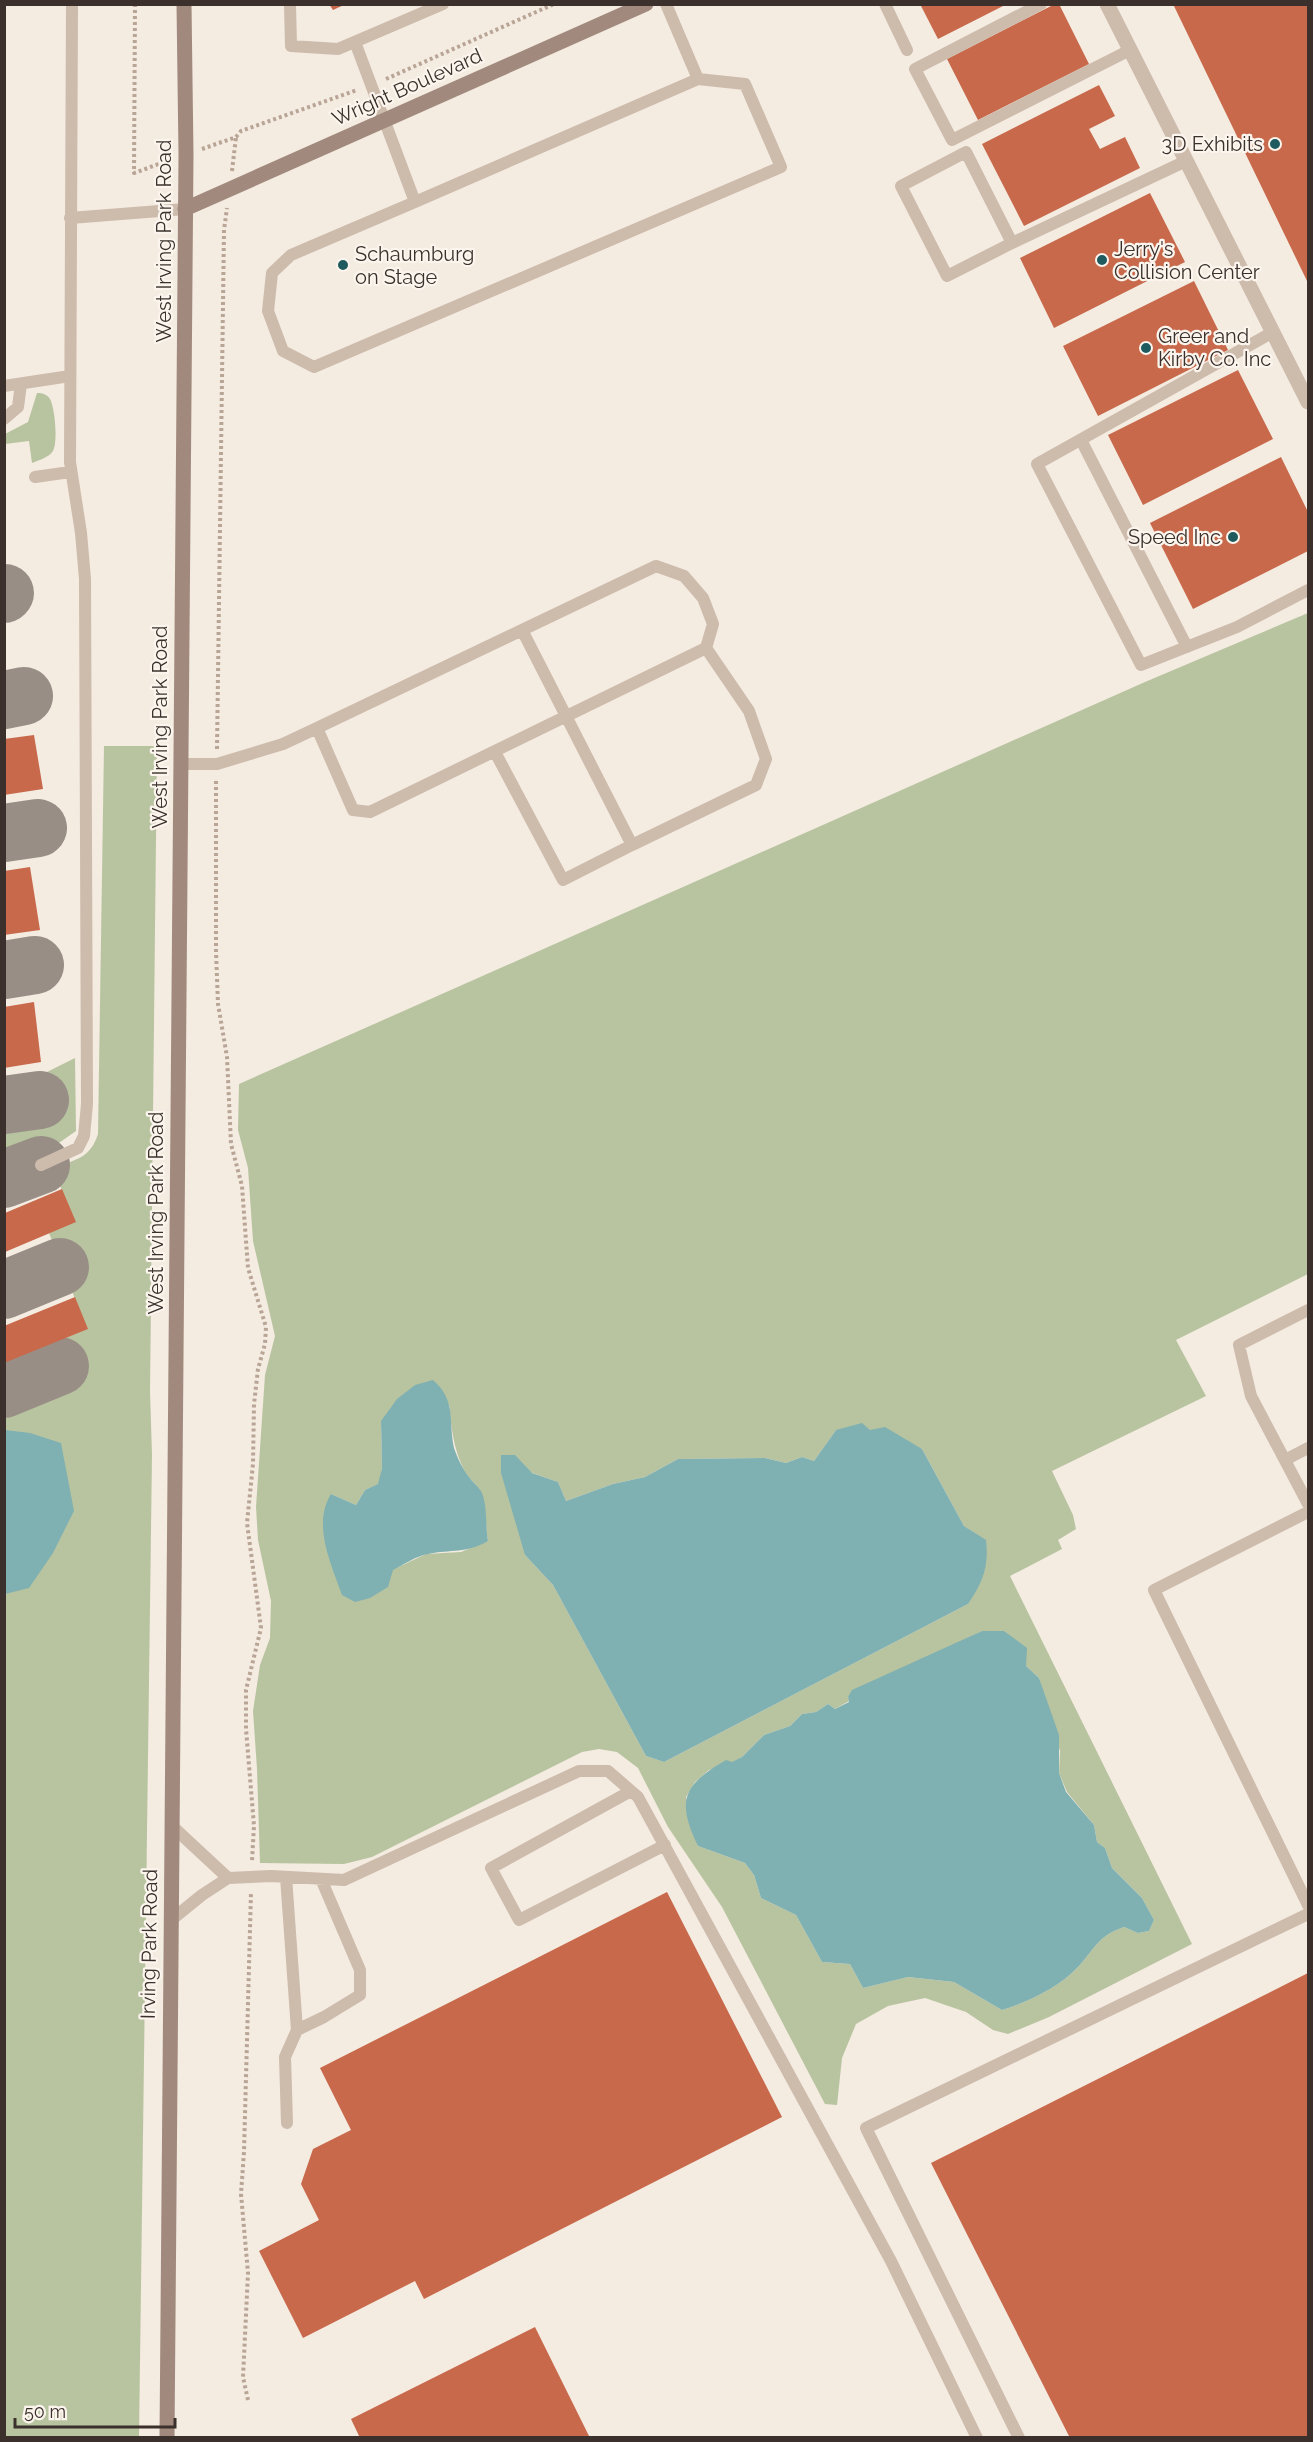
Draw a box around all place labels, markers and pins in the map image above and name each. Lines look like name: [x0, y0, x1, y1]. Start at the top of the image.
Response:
place label: 3D Exhibits: [1162, 132, 1263, 156]
marker: 3D Exhibits: [1268, 137, 1282, 151]
place label: Jerry's Collision Center: [1114, 237, 1260, 284]
place label: Schaumburg on Stage: [355, 242, 474, 289]
marker: Jerry's Collision Center: [1095, 253, 1109, 267]
marker: Schaumburg on Stage: [336, 258, 350, 272]
place label: Greer and Kirby Co. Inc: [1158, 324, 1271, 371]
marker: Greer and Kirby Co. Inc: [1139, 341, 1153, 355]
place label: Speed Inc: [1128, 525, 1221, 549]
marker: Speed Inc: [1226, 530, 1240, 544]

